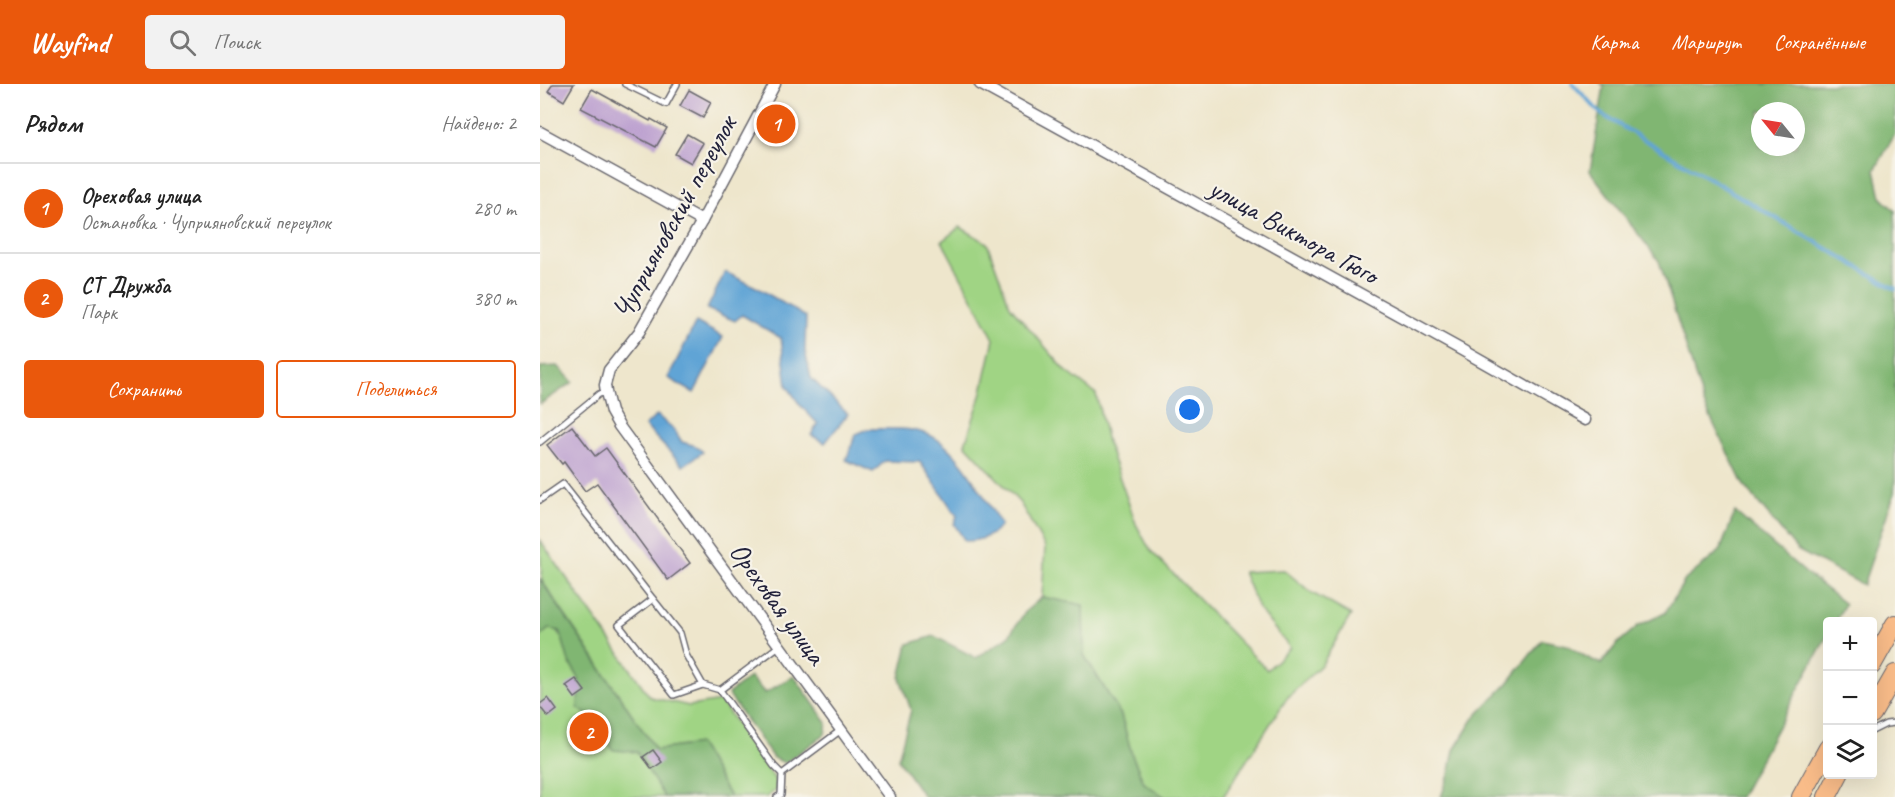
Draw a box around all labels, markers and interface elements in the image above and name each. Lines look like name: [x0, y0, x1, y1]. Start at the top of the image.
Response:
search box: [145, 15, 565, 69]
text: Wayfind: [30, 25, 109, 60]
icon: search: [166, 26, 199, 59]
text: Поиск: [214, 28, 260, 56]
text: Карта: [1590, 29, 1639, 55]
text: Маршрут: [1672, 29, 1741, 55]
text: Сохранённые: [1774, 29, 1865, 55]
pin: 1: [756, 102, 796, 147]
north arrow: [1751, 102, 1805, 156]
text: Рядом: [24, 107, 82, 140]
street label: Чуприяновский переулок: [604, 107, 745, 324]
text: Найдено: 2: [441, 111, 516, 136]
street label: улица Виктора Гюго: [1202, 169, 1387, 293]
text: Ореховая улица: [81, 182, 200, 210]
text: 1: [39, 196, 48, 221]
text: 280 m: [473, 196, 516, 221]
text: Остановка · Чуприяновский переулок: [81, 210, 331, 235]
text: СТ Дружба: [81, 272, 171, 300]
text: 2: [39, 286, 48, 311]
text: 380 m: [473, 286, 516, 311]
text: Парк: [81, 300, 117, 325]
button: Сохранить: [24, 360, 264, 418]
button: Поделиться: [276, 360, 516, 418]
your location: [1175, 395, 1204, 424]
street label: Ореховая улица: [722, 535, 835, 672]
map controls: [1823, 617, 1877, 779]
button: +: [1823, 617, 1877, 671]
button: −: [1823, 671, 1877, 725]
pin: 2: [569, 710, 608, 754]
button: layers: [1823, 725, 1877, 779]

